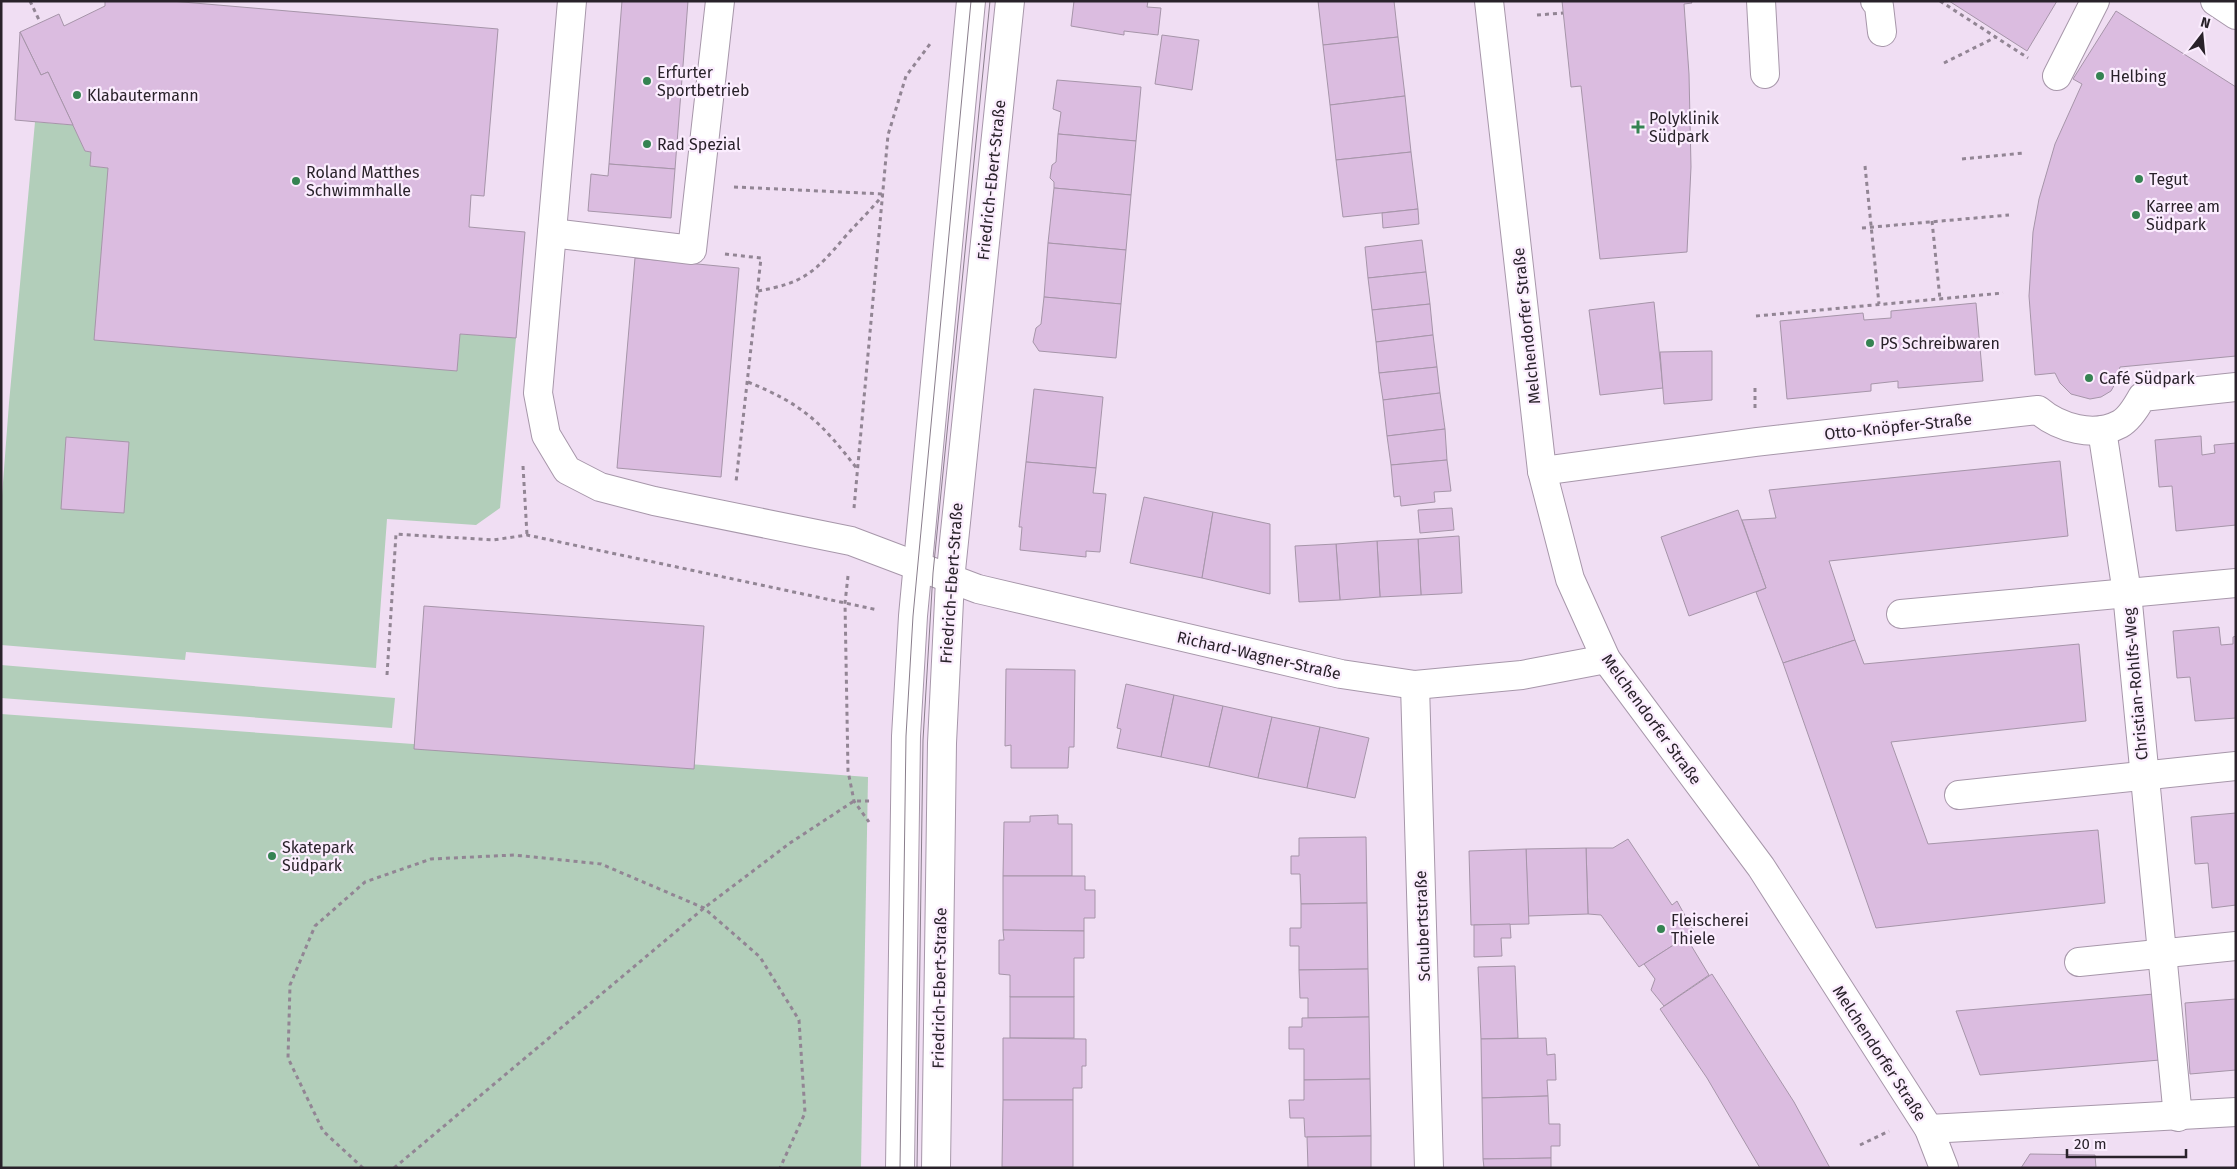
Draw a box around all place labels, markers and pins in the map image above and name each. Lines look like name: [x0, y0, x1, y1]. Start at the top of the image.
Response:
place label: Erfurter Sportbetrieb: [657, 63, 749, 100]
place label: Helbing: [2110, 67, 2167, 86]
marker: Helbing: [2094, 70, 2106, 82]
marker: Erfurter Sportbetrieb: [641, 75, 653, 87]
place label: Klabautermann: [87, 86, 199, 105]
marker: Klabautermann: [71, 89, 83, 101]
place label: Polyklinik Südpark: [1649, 109, 1720, 146]
marker: Polyklinik Südpark: [1631, 120, 1645, 134]
place label: Rad Spezial: [657, 135, 741, 154]
marker: Rad Spezial: [641, 138, 653, 150]
place label: Roland Matthes Schwimmhalle: [306, 163, 420, 200]
place label: Tegut: [2149, 170, 2189, 189]
marker: Tegut: [2133, 173, 2145, 185]
marker: Roland Matthes Schwimmhalle: [290, 175, 302, 187]
place label: Karree am Südpark: [2146, 197, 2220, 234]
marker: Karree am Südpark: [2130, 209, 2142, 221]
place label: PS Schreibwaren: [1880, 334, 2000, 353]
marker: PS Schreibwaren: [1864, 337, 1876, 349]
place label: Café Südpark: [2099, 369, 2195, 388]
marker: Café Südpark: [2083, 372, 2095, 384]
place label: Skatepark Südpark: [282, 838, 355, 875]
marker: Skatepark Südpark: [266, 850, 278, 862]
place label: Fleischerei Thiele: [1671, 911, 1749, 948]
marker: Fleischerei Thiele: [1655, 923, 1667, 935]

